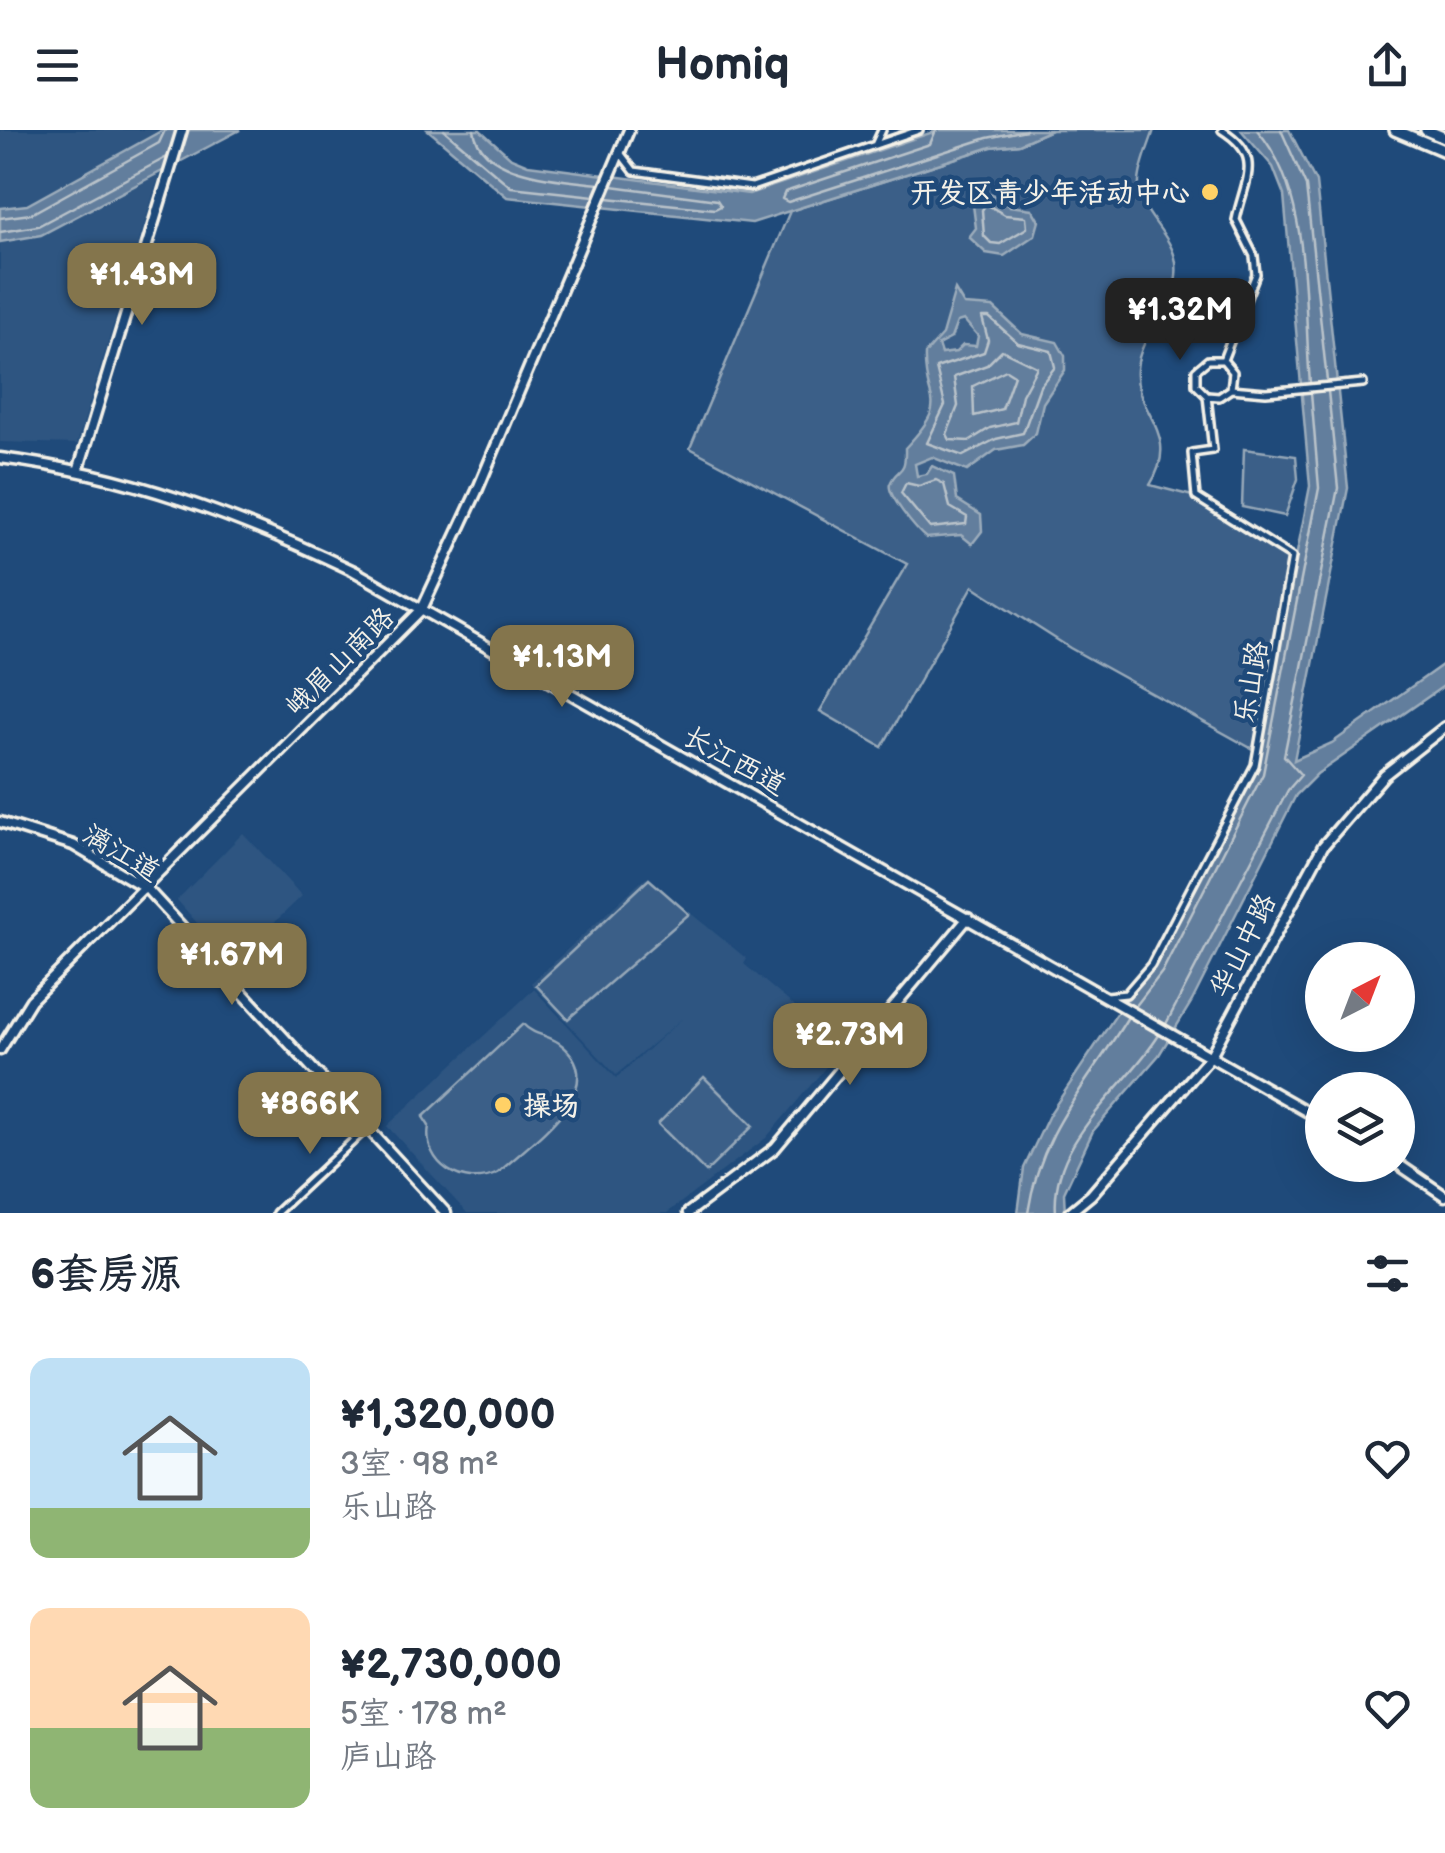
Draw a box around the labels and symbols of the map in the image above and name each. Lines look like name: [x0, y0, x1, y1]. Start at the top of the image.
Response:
place label: 开发区青少年活动中心: [910, 177, 1190, 210]
marker: 开发区青少年活动中心: [1199, 181, 1221, 203]
pin: ¥1.43M: [61, 243, 223, 328]
pin: ¥1.32M: [1099, 278, 1261, 363]
street label: 峨眉山南路: [279, 601, 401, 723]
pin: ¥1.13M: [481, 625, 643, 710]
street label: 乐山路: [1228, 638, 1275, 726]
street label: 长江西道: [677, 720, 791, 803]
street label: 漓江道: [77, 818, 166, 889]
street label: 华山中路: [1203, 888, 1283, 1003]
pin: ¥1.67M: [151, 923, 313, 1008]
north arrow: [1305, 942, 1415, 1052]
pin: ¥2.73M: [769, 1003, 931, 1088]
pin: ¥866K: [240, 1072, 380, 1157]
place label: 操场: [523, 1090, 579, 1123]
marker: 操场: [492, 1094, 514, 1116]

